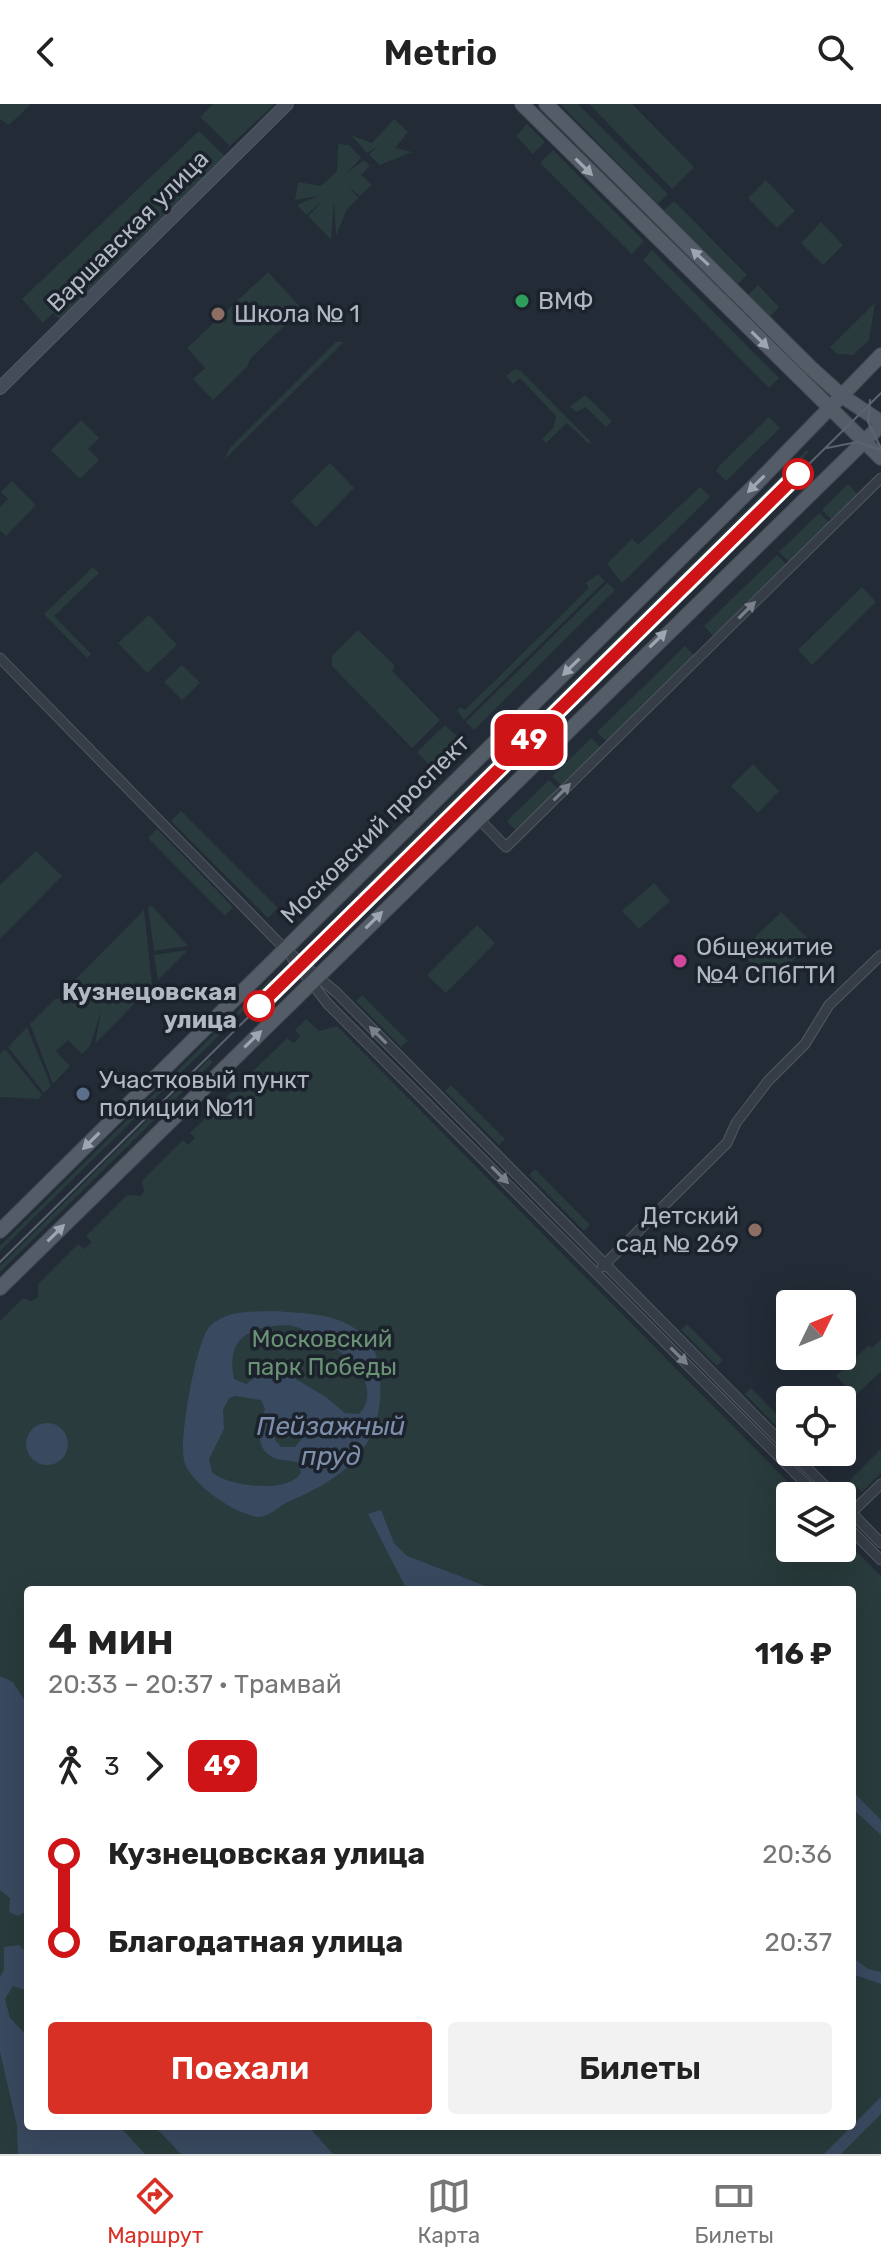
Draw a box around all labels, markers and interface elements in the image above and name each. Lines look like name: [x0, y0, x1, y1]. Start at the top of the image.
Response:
icon: back: [24, 30, 68, 74]
icon: search: [813, 30, 857, 74]
text: Metrio: [384, 31, 497, 74]
street label: Варшавская улица: [42, 145, 214, 317]
one-way arrow: [574, 157, 593, 176]
one-way arrow: [691, 249, 710, 267]
place label: ВМФ: [538, 287, 594, 315]
marker: ВМФ: [513, 292, 531, 310]
place label: Школа № 1: [234, 300, 360, 328]
marker: Школа № 1: [209, 305, 227, 323]
one-way arrow: [750, 330, 768, 349]
unlabelled marker: [783, 459, 813, 489]
one-way arrow: [747, 474, 766, 493]
one-way arrow: [737, 601, 756, 620]
one-way arrow: [648, 630, 667, 649]
one-way arrow: [562, 657, 581, 676]
line badge: 49: [493, 714, 565, 766]
text: 49: [511, 723, 547, 756]
street label: Московский проспект: [275, 729, 475, 929]
one-way arrow: [552, 783, 571, 802]
one-way arrow: [364, 911, 383, 930]
place label: Общежитие №4 СПбГТИ: [696, 933, 836, 989]
marker: Общежитие №4 СПбГТИ: [671, 952, 689, 970]
place label: Кузнецовская улица: [62, 978, 237, 1034]
marker: Кузнецовская улица: [244, 991, 274, 1021]
one-way arrow: [370, 1026, 388, 1045]
one-way arrow: [243, 1030, 262, 1049]
place label: Участковый пункт полиции №11: [99, 1066, 309, 1122]
marker: Участковый пункт полиции №11: [74, 1085, 92, 1103]
one-way arrow: [82, 1131, 101, 1150]
one-way arrow: [491, 1165, 509, 1184]
place label: Детский сад № 269: [616, 1202, 739, 1258]
marker: Детский сад № 269: [746, 1221, 764, 1239]
one-way arrow: [46, 1224, 65, 1243]
north arrow: [776, 1290, 856, 1370]
map controls: [776, 1290, 856, 1562]
park label: Московский парк Победы: [247, 1325, 397, 1381]
one-way arrow: [669, 1346, 687, 1365]
button: locate: [776, 1386, 856, 1466]
water label: Пейзажный пруд: [257, 1411, 405, 1472]
button: layers: [776, 1482, 856, 1562]
text: 4 мин: [48, 1613, 174, 1665]
text: 116 ₽: [755, 1636, 832, 1672]
text: 20:33 – 20:37 · Трамвай: [48, 1669, 341, 1700]
icon: walk: [48, 1744, 92, 1788]
icon: forward: [132, 1744, 176, 1788]
text: 49: [204, 1749, 241, 1782]
text: 3: [104, 1751, 120, 1782]
text: Кузнецовская улица: [108, 1836, 425, 1872]
text: 20:36: [762, 1839, 832, 1870]
text: Благодатная улица: [108, 1924, 403, 1960]
text: 20:37: [765, 1927, 832, 1958]
button: Поехали: [48, 2022, 432, 2114]
button: Билеты: [448, 2022, 832, 2114]
tab: Маршрут: [107, 2174, 203, 2249]
tab: Карта: [417, 2174, 480, 2249]
tab: Билеты: [694, 2174, 774, 2249]

